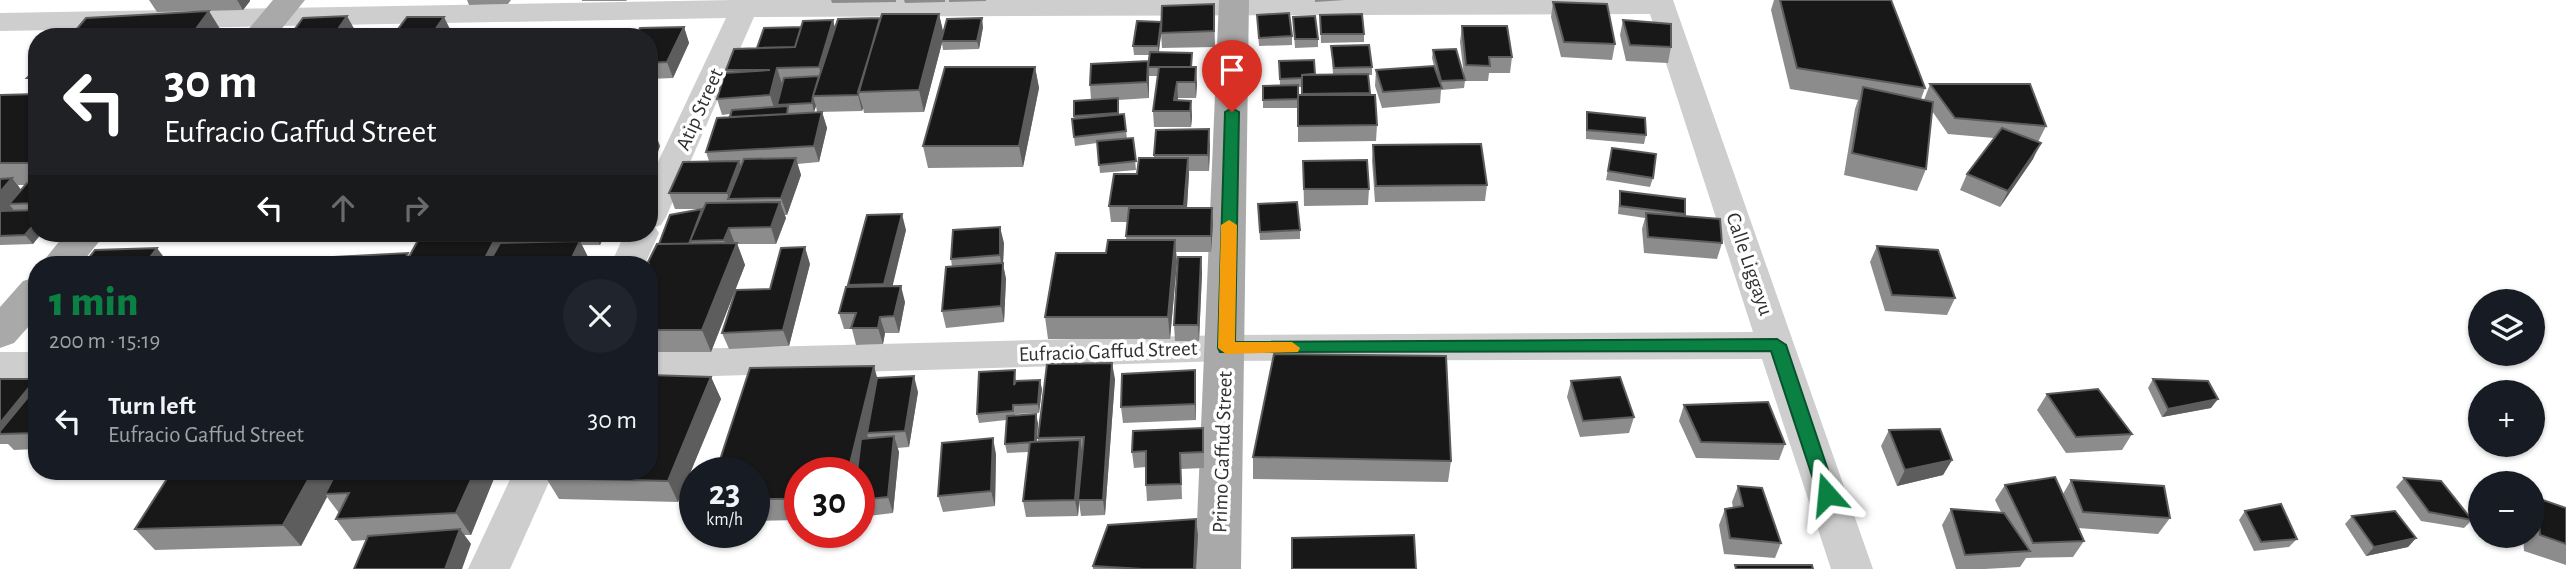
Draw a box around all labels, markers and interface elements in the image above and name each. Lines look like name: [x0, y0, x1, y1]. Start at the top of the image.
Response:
pin: [1202, 40, 1262, 112]
icon: arrive: [1213, 51, 1251, 89]
icon: left: [49, 56, 140, 147]
text: 30 m: [164, 58, 258, 107]
street label: Atip Street: [672, 65, 727, 153]
text: Eufracio Gaffud Street: [164, 116, 436, 148]
icon: left: [251, 189, 289, 227]
icon: ahead: [324, 189, 362, 227]
icon: right: [397, 189, 435, 227]
street label: Calle Liggayu: [1722, 210, 1777, 319]
button: close: [563, 279, 637, 353]
text: 1 min: [49, 281, 138, 323]
map controls: [2468, 289, 2545, 548]
button: layers: [2468, 289, 2545, 366]
text: 200 m · 15:19: [49, 330, 160, 353]
street label: Eufracio Gaffud Street: [1018, 338, 1198, 365]
street label: Primo Gaffud Street: [1209, 370, 1236, 533]
button: +: [2468, 380, 2545, 457]
text: Turn left: [108, 393, 196, 419]
icon: left: [49, 402, 87, 440]
text: 30 m: [587, 407, 637, 433]
text: Eufracio Gaffud Street: [108, 424, 304, 447]
speed limit sign: 30: [784, 457, 875, 548]
position arrow: [1790, 457, 1864, 531]
button: −: [2468, 471, 2545, 548]
text: 23: [709, 476, 740, 511]
text: km/h: [706, 511, 743, 529]

